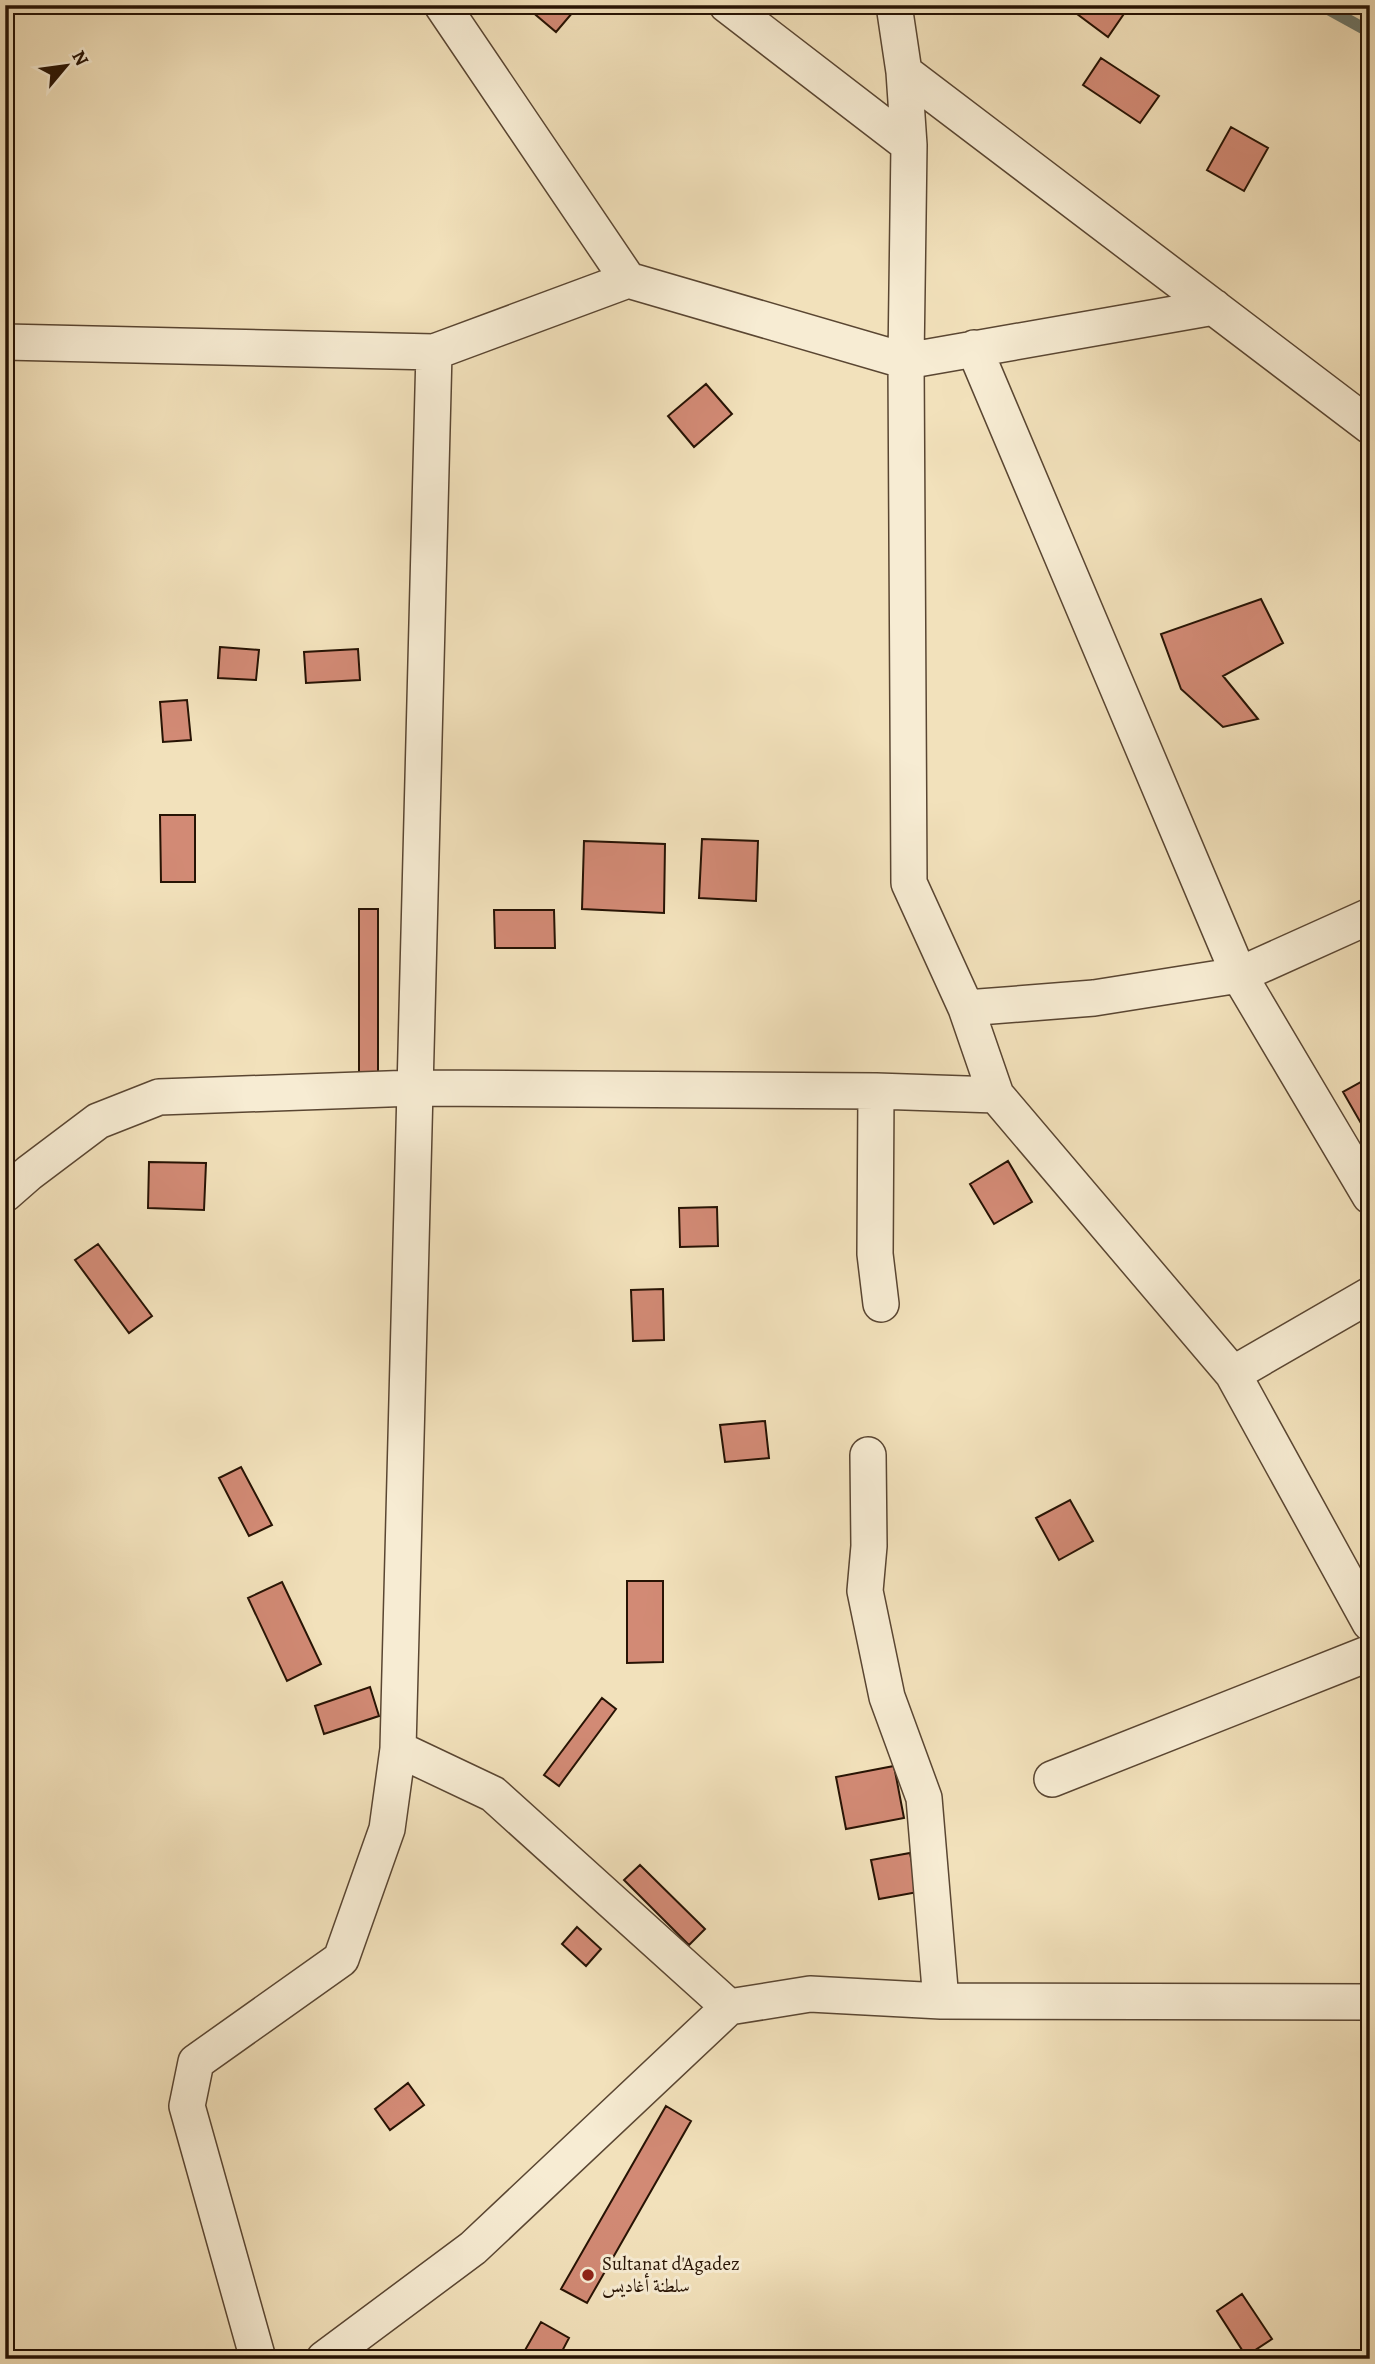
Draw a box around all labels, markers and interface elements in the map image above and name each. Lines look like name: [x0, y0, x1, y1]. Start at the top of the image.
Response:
north arrow: [32, 32, 102, 102]
text: N: [65, 46, 95, 71]
place label: Sultanat d'Agadez سلطنة أغاديس: [602, 2251, 740, 2299]
marker: Sultanat d'Agadez سلطنة أغاديس: [580, 2267, 596, 2283]

